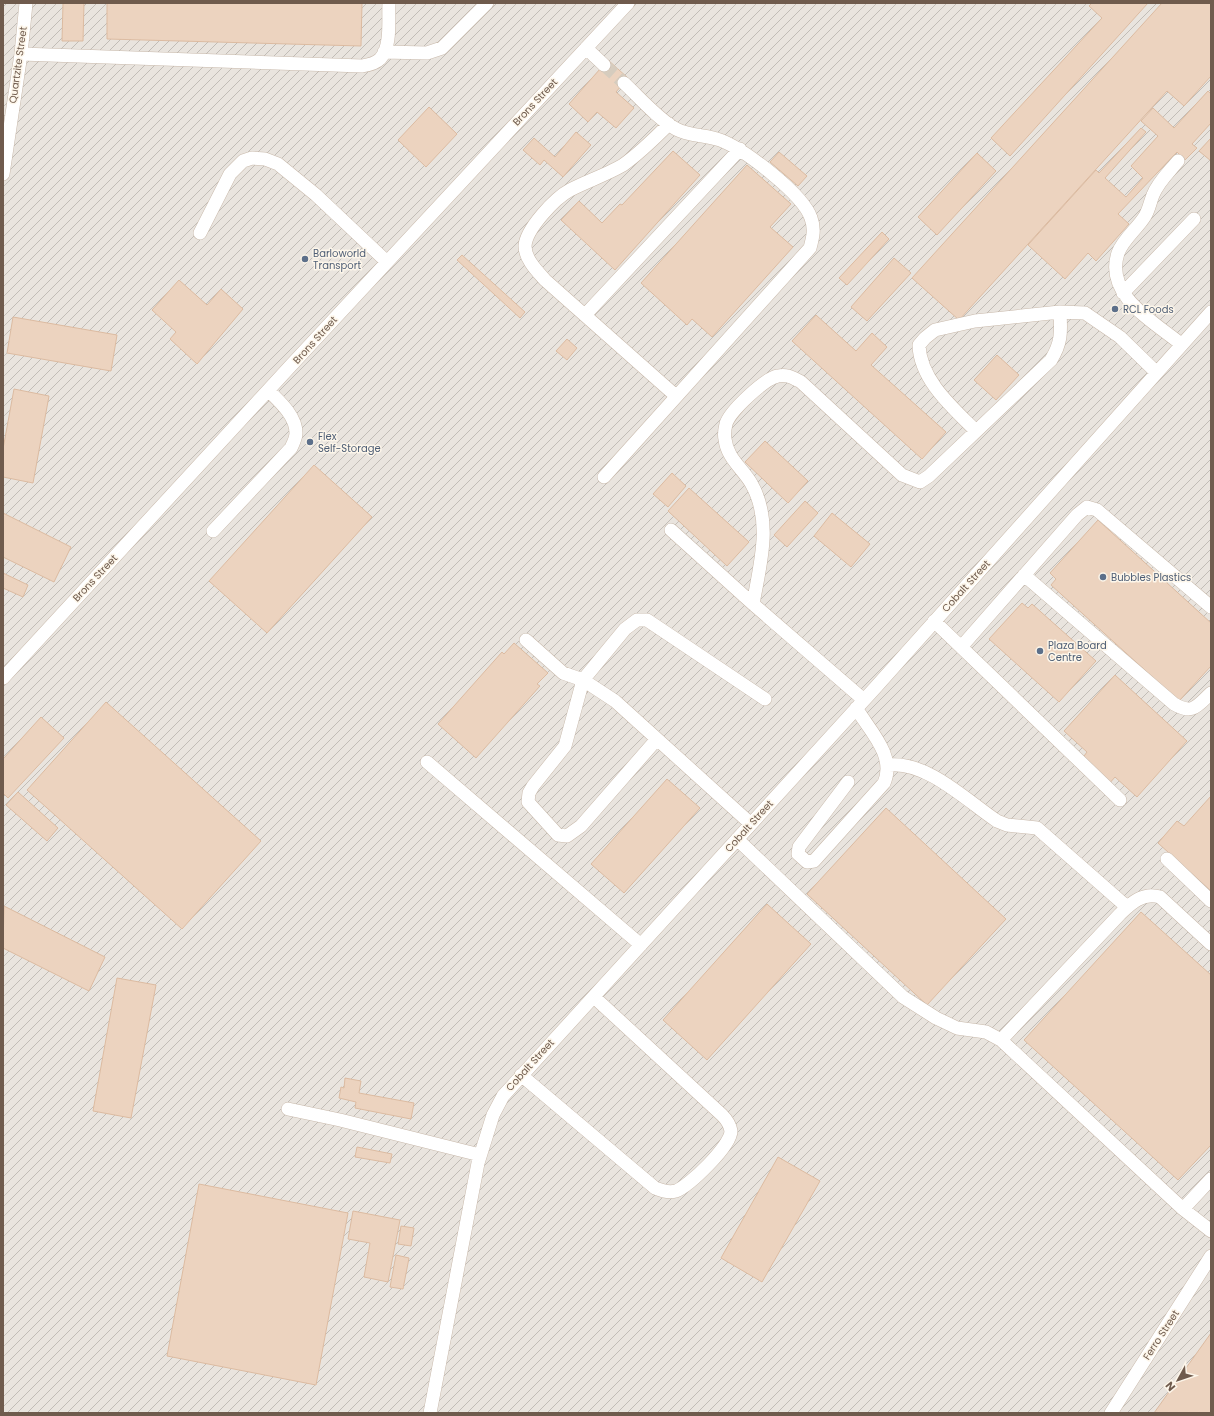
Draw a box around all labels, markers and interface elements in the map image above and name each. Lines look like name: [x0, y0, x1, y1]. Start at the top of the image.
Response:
street label: Quartzite Street: [5, 25, 31, 104]
street label: Brons Street: [509, 75, 561, 129]
place label: Barloworld Transport: [313, 246, 366, 273]
marker: Barloworld Transport: [300, 254, 310, 264]
place label: RCL Foods: [1123, 302, 1174, 317]
marker: RCL Foods: [1110, 304, 1120, 314]
street label: Brons Street: [289, 312, 341, 367]
place label: Flex Self-Storage: [318, 429, 381, 456]
marker: Flex Self-Storage: [305, 437, 315, 447]
street label: Brons Street: [69, 551, 121, 605]
street label: Cobalt Street: [938, 556, 994, 615]
place label: Bubbles Plastics: [1111, 570, 1191, 585]
marker: Bubbles Plastics: [1098, 572, 1108, 582]
place label: Plaza Board Centre: [1048, 638, 1107, 665]
marker: Plaza Board Centre: [1035, 646, 1045, 656]
street label: Cobalt Street: [721, 796, 777, 855]
street label: Cobalt Street: [502, 1035, 558, 1094]
street label: Ferro Street: [1139, 1307, 1183, 1363]
north arrow: [1158, 1360, 1198, 1400]
text: N: [1162, 1378, 1179, 1395]

